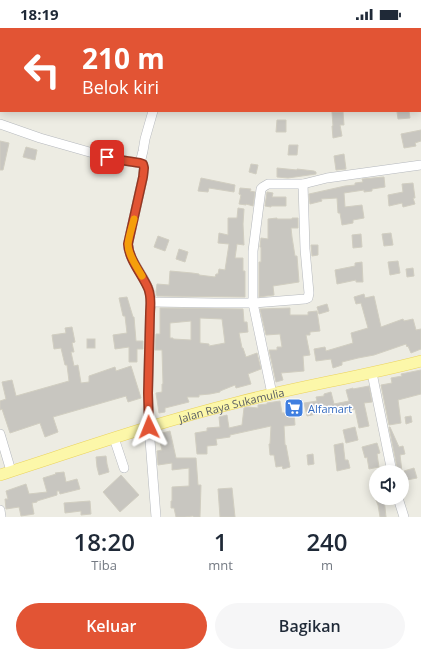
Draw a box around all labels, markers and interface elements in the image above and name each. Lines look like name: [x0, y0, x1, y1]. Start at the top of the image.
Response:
text: 18:19: [20, 4, 59, 24]
text: 210 m: [82, 39, 165, 77]
icon: left: [16, 44, 68, 96]
text: Belok kiri: [82, 75, 159, 99]
pin: [90, 140, 124, 174]
icon: arrive: [96, 146, 118, 168]
street label: Jalan Raya Sukamulia: [176, 384, 286, 426]
supermarket icon: Alfamart: [283, 397, 305, 419]
place label: Alfamart: [308, 401, 352, 416]
position arrow: [128, 406, 170, 448]
map controls: [369, 465, 409, 505]
button: sound: [369, 465, 409, 505]
text: 18:20: [73, 525, 135, 558]
text: 1: [214, 525, 228, 558]
text: 240: [306, 525, 348, 558]
text: Tiba: [91, 556, 117, 574]
text: mnt: [208, 556, 233, 574]
text: m: [321, 556, 333, 574]
button: Keluar: [16, 603, 207, 649]
button: Bagikan: [215, 603, 405, 649]

